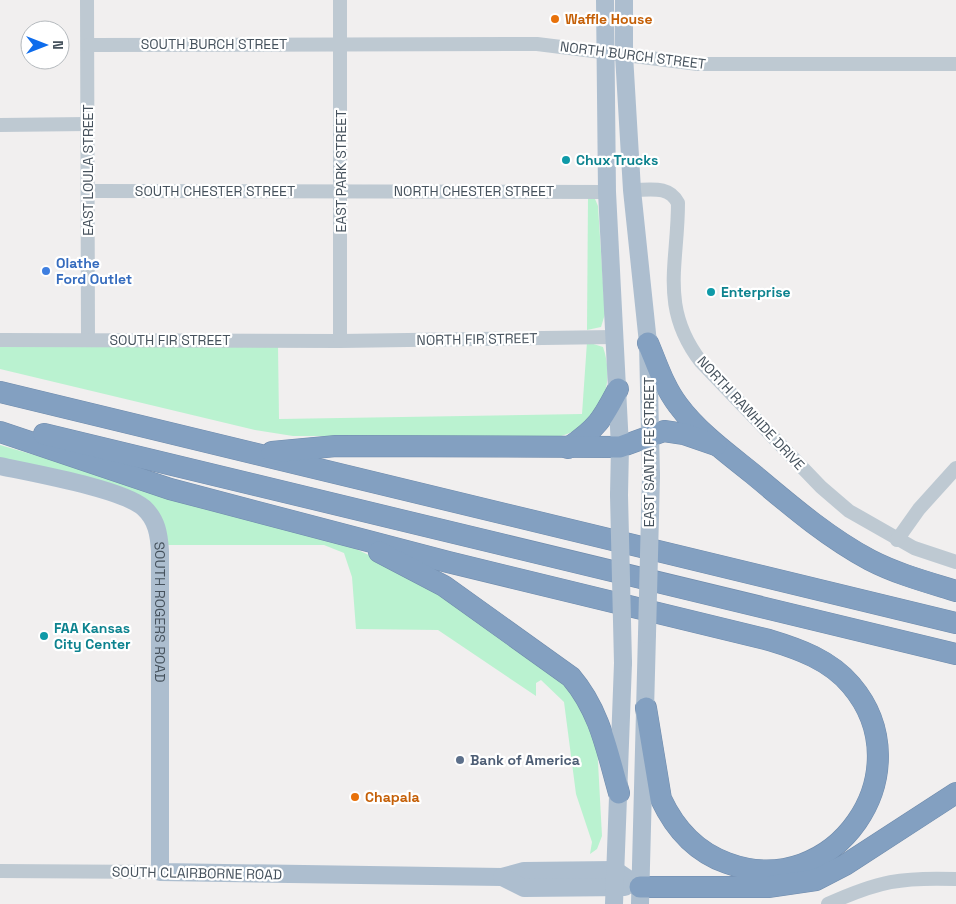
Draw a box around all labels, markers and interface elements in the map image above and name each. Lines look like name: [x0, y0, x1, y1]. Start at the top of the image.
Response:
place label: Waffle House: [565, 10, 653, 28]
marker: Waffle House: [549, 13, 561, 25]
north arrow: [20, 20, 70, 70]
street label: SOUTH BURCH STREET: [141, 35, 287, 53]
street label: NORTH BURCH STREET: [559, 37, 707, 73]
text: N: [49, 40, 67, 50]
street label: EAST LOULA STREET: [79, 104, 97, 236]
street label: EAST PARK STREET: [332, 110, 350, 232]
place label: Chux Trucks: [576, 151, 658, 169]
marker: Chux Trucks: [560, 154, 572, 166]
street label: SOUTH CHESTER STREET: [135, 182, 295, 200]
street label: NORTH CHESTER STREET: [394, 182, 554, 200]
place label: Olathe Ford Outlet: [56, 254, 132, 288]
marker: Olathe Ford Outlet: [40, 265, 52, 277]
place label: Enterprise: [721, 283, 791, 301]
marker: Enterprise: [705, 286, 717, 298]
street label: NORTH FIR STREET: [416, 329, 538, 349]
street label: SOUTH FIR STREET: [110, 331, 230, 349]
street label: NORTH RAWHIDE DRIVE: [693, 352, 809, 474]
street label: EAST SANTA FE STREET: [640, 377, 658, 527]
street label: SOUTH ROGERS ROAD: [150, 541, 169, 682]
place label: FAA Kansas City Center: [54, 619, 131, 653]
marker: FAA Kansas City Center: [38, 630, 50, 642]
place label: Bank of America: [470, 751, 580, 769]
marker: Bank of America: [454, 754, 466, 766]
place label: Chapala: [365, 788, 420, 806]
marker: Chapala: [349, 791, 361, 803]
street label: SOUTH CLAIRBORNE ROAD: [112, 863, 282, 883]

